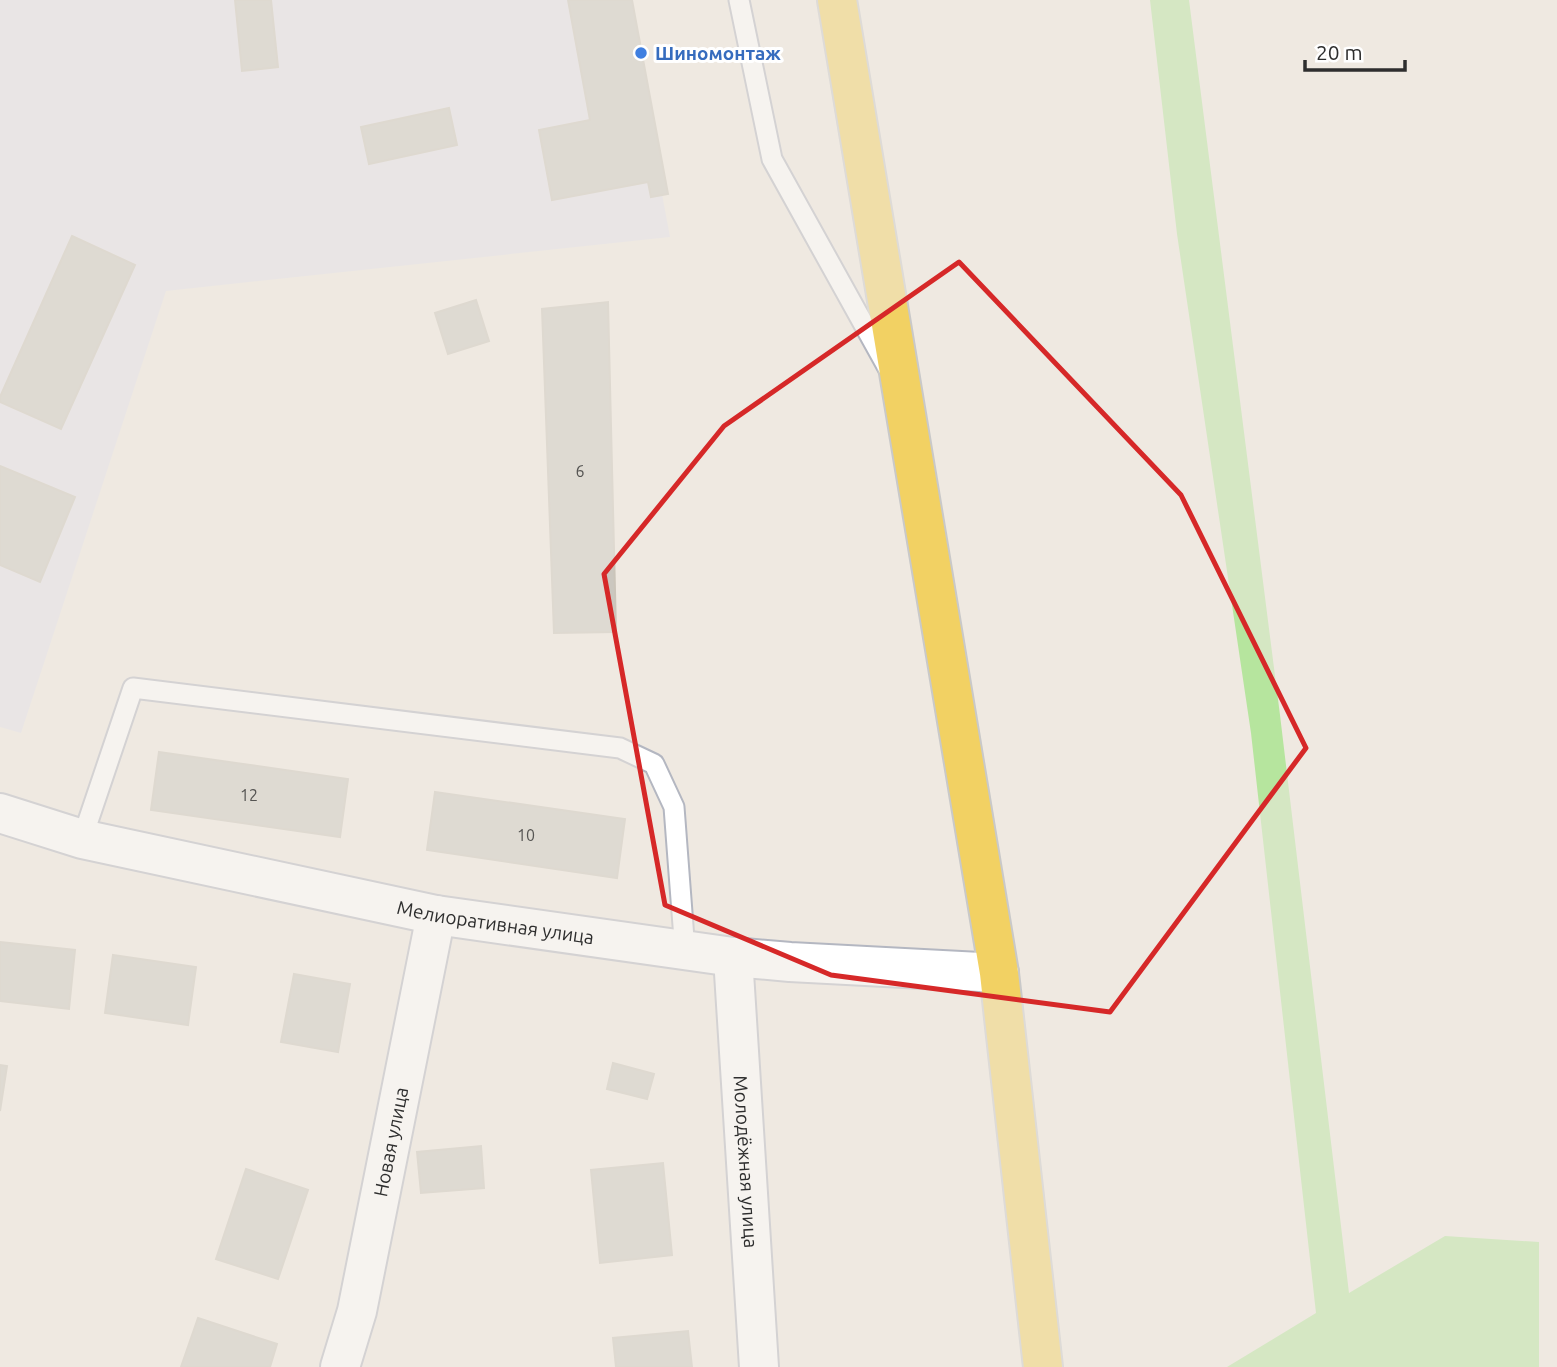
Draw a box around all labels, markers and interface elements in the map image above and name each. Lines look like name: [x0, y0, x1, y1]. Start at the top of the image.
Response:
scale bar: [1305, 28, 1405, 72]
text: 20 m: [1316, 40, 1363, 64]
place label: Шиномонтаж: [655, 42, 781, 64]
marker: Шиномонтаж: [633, 45, 649, 61]
house number: 6: [575, 462, 585, 480]
house number: 12: [240, 786, 258, 804]
house number: 10: [517, 826, 535, 844]
street label: Мелиоративная улица: [395, 896, 595, 948]
street label: Молодёжная улица: [730, 1074, 762, 1249]
street label: Новая улица: [369, 1085, 412, 1199]

